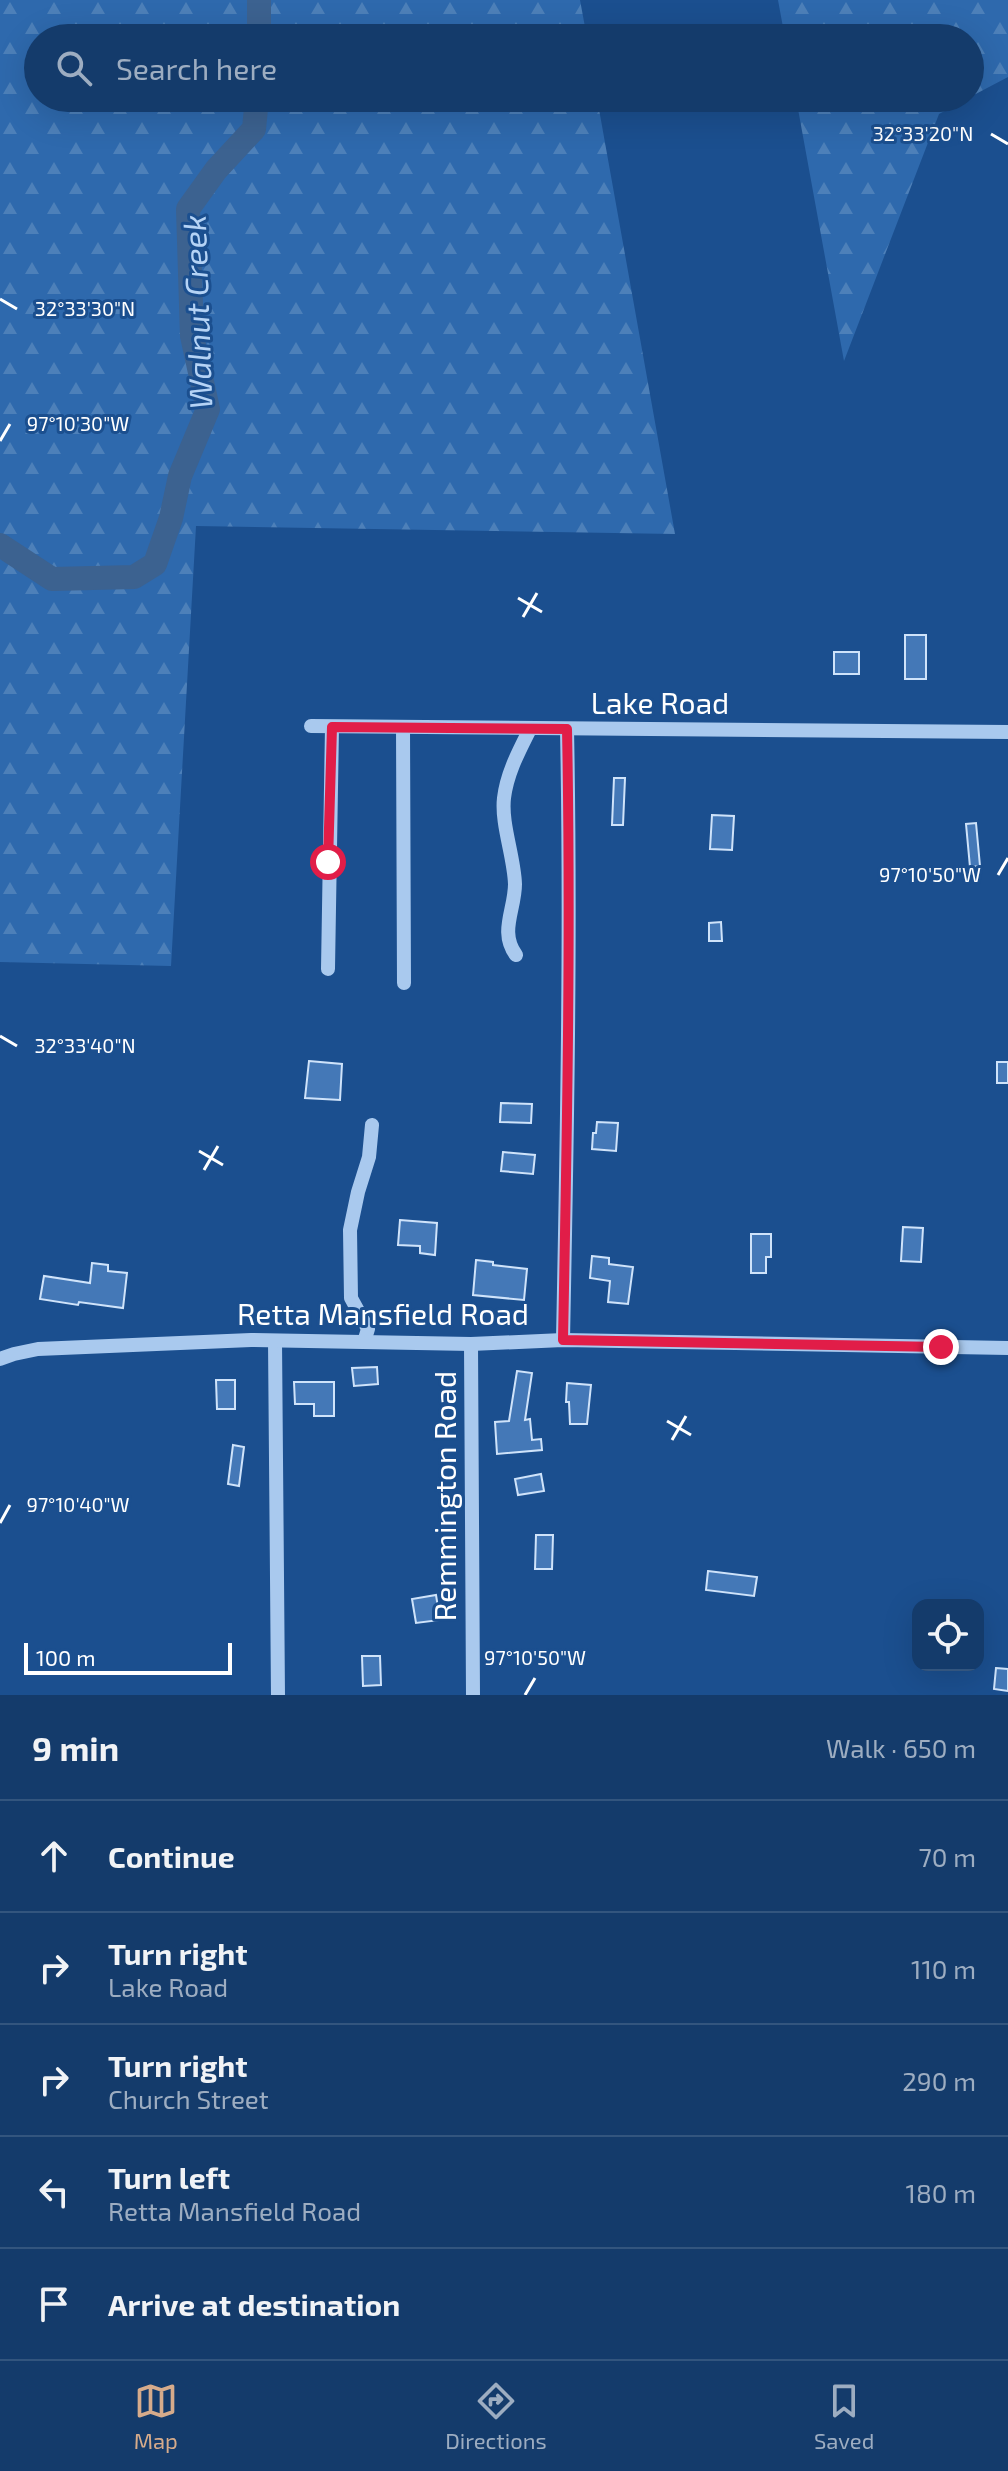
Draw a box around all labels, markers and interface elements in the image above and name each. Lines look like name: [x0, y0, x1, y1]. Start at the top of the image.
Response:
search box: [24, 24, 984, 112]
icon: search: [52, 46, 96, 90]
text: Search here: [116, 50, 277, 86]
text: 32°33'20"N: [873, 121, 973, 145]
water label: Walnut Creek: [174, 214, 218, 410]
text: 32°33'30"N: [35, 296, 135, 320]
text: 97°10'30"W: [27, 411, 129, 435]
street label: Lake Road: [591, 684, 729, 720]
route start: [310, 844, 346, 880]
text: 97°10'50"W: [879, 862, 981, 886]
text: 32°33'40"N: [34, 1033, 136, 1057]
street label: Retta Mansfield Road: [237, 1295, 529, 1331]
route end: [923, 1329, 959, 1365]
street label: Remmington Road: [426, 1371, 462, 1621]
text: 97°10'40"W: [26, 1492, 130, 1516]
map controls: [912, 1599, 984, 1671]
button: locate: [912, 1599, 984, 1671]
scale bar: [24, 1639, 232, 1675]
text: 100 m: [36, 1644, 95, 1670]
text: 97°10'50"W: [484, 1645, 586, 1669]
text: 9 min: [32, 1727, 119, 1768]
text: Walk · 650 m: [826, 1732, 976, 1763]
icon: ahead: [32, 1834, 76, 1878]
text: Continue: [108, 1838, 235, 1874]
text: 70 m: [918, 1841, 976, 1872]
text: Turn right: [108, 1935, 248, 1971]
icon: right: [32, 1946, 76, 1990]
text: 110 m: [911, 1953, 976, 1984]
text: Lake Road: [108, 1971, 228, 2002]
text: Turn right: [108, 2047, 248, 2083]
icon: right: [32, 2058, 76, 2102]
text: 290 m: [902, 2065, 976, 2096]
text: Church Street: [108, 2083, 269, 2114]
text: Turn left: [108, 2159, 230, 2195]
icon: left: [32, 2170, 76, 2214]
text: 180 m: [906, 2177, 976, 2208]
text: Retta Mansfield Road: [108, 2195, 361, 2226]
icon: arrive: [32, 2282, 76, 2326]
text: Arrive at destination: [108, 2286, 400, 2322]
tab: Map: [134, 2379, 178, 2453]
tab: Directions: [445, 2379, 547, 2453]
tab: Saved: [814, 2379, 874, 2453]

